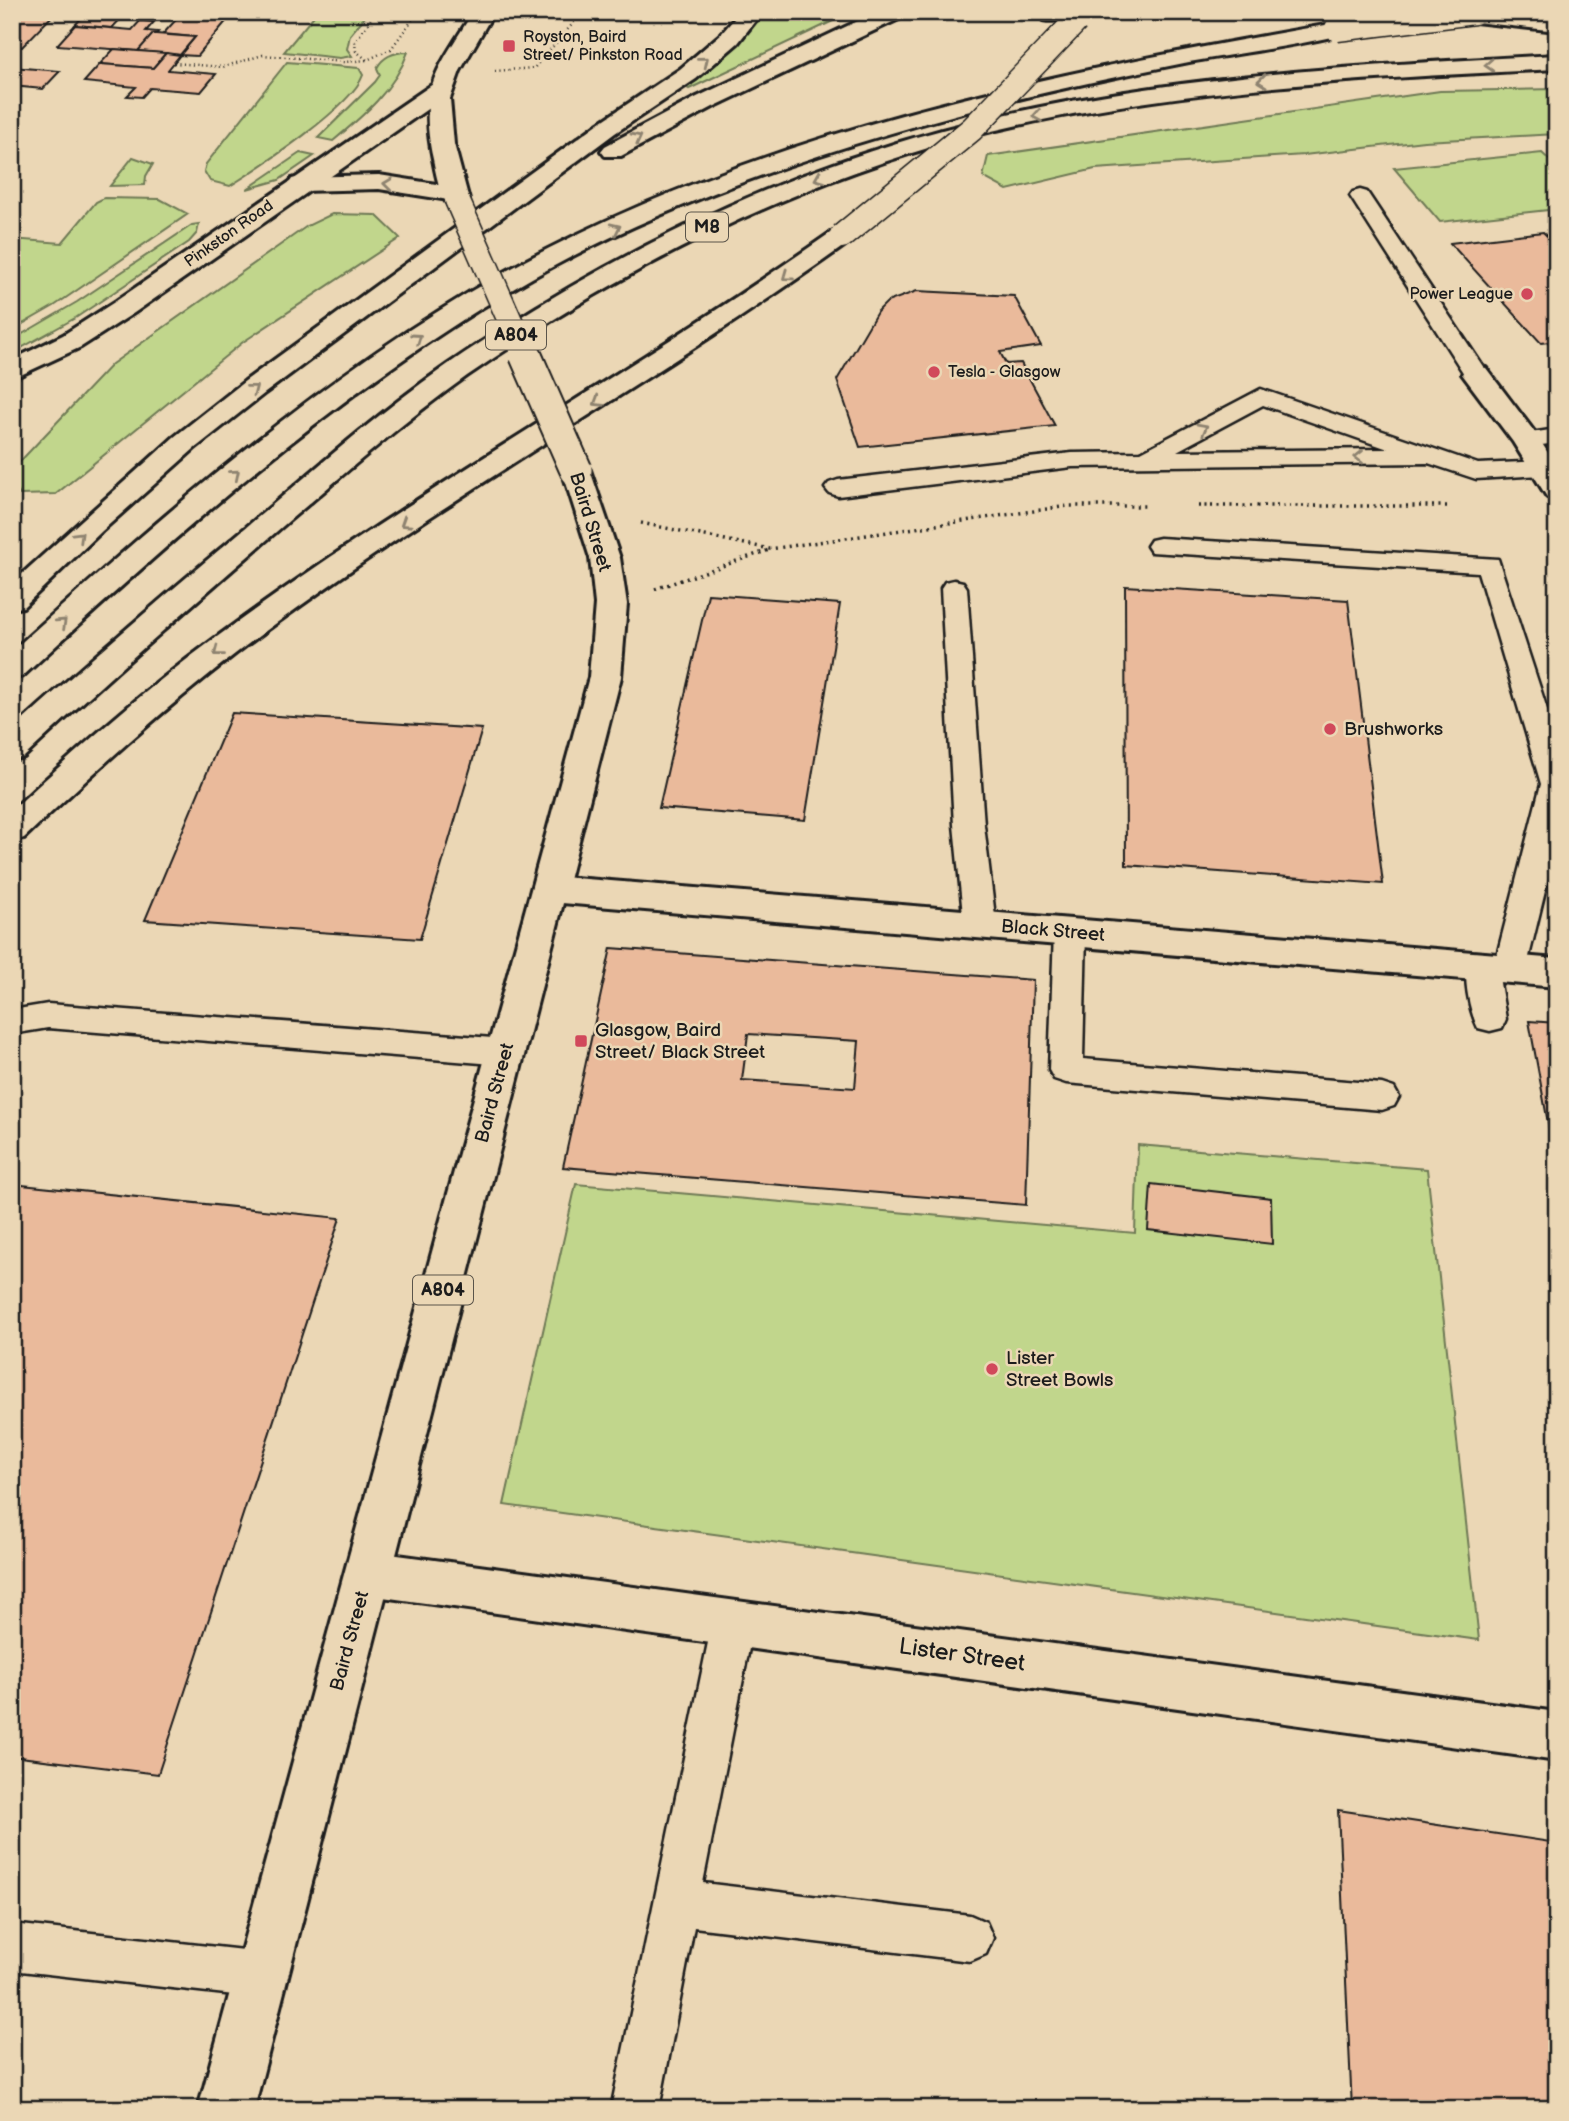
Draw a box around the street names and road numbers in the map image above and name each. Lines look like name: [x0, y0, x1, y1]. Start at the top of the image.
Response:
street label: Pinkston Road: [181, 196, 277, 272]
road number: M8: [686, 212, 728, 242]
road number: A804: [486, 320, 546, 349]
street label: Baird Street: [564, 470, 616, 575]
street label: Black Street: [1000, 915, 1106, 947]
street label: Baird Street: [471, 1040, 519, 1145]
road number: A804: [413, 1275, 473, 1304]
street label: Baird Street: [326, 1588, 374, 1693]
street label: Lister Street: [897, 1632, 1027, 1678]

